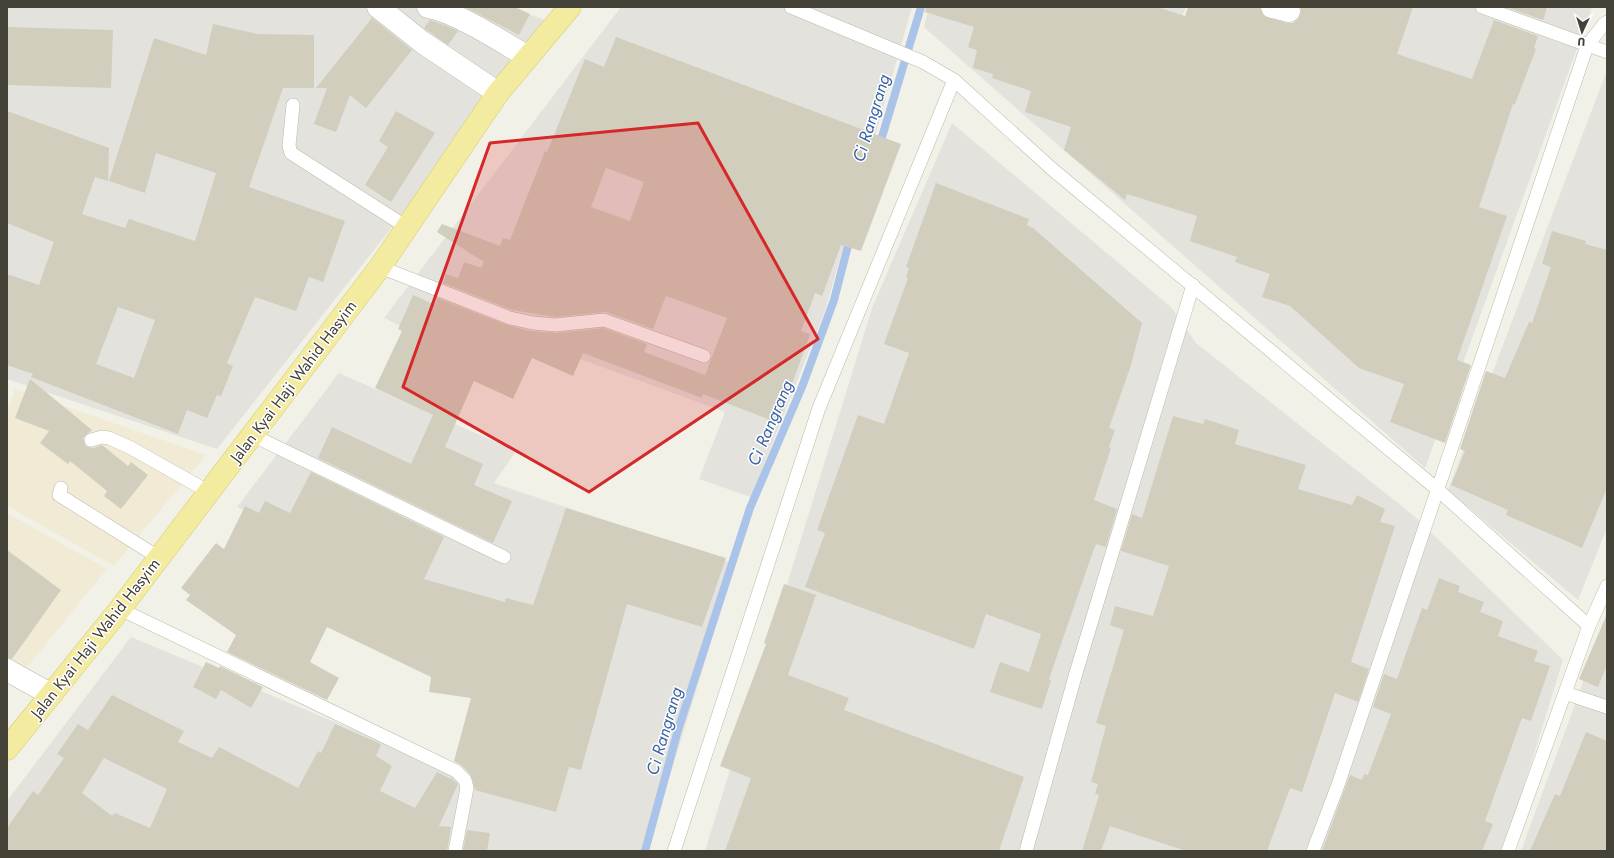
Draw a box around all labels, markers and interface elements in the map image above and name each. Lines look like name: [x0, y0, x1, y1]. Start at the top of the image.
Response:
north arrow: [1562, 12, 1602, 52]
text: U: [1577, 34, 1586, 50]
water label: Ci Rangrang: [846, 71, 896, 165]
street label: Jalan Kyai Haji Wahid Hasyim: [224, 295, 362, 469]
water label: Ci Rangrang: [741, 376, 799, 469]
street label: Jalan Kyai Haji Wahid Hasyim: [24, 553, 165, 725]
water label: Ci Rangrang: [640, 684, 688, 778]

